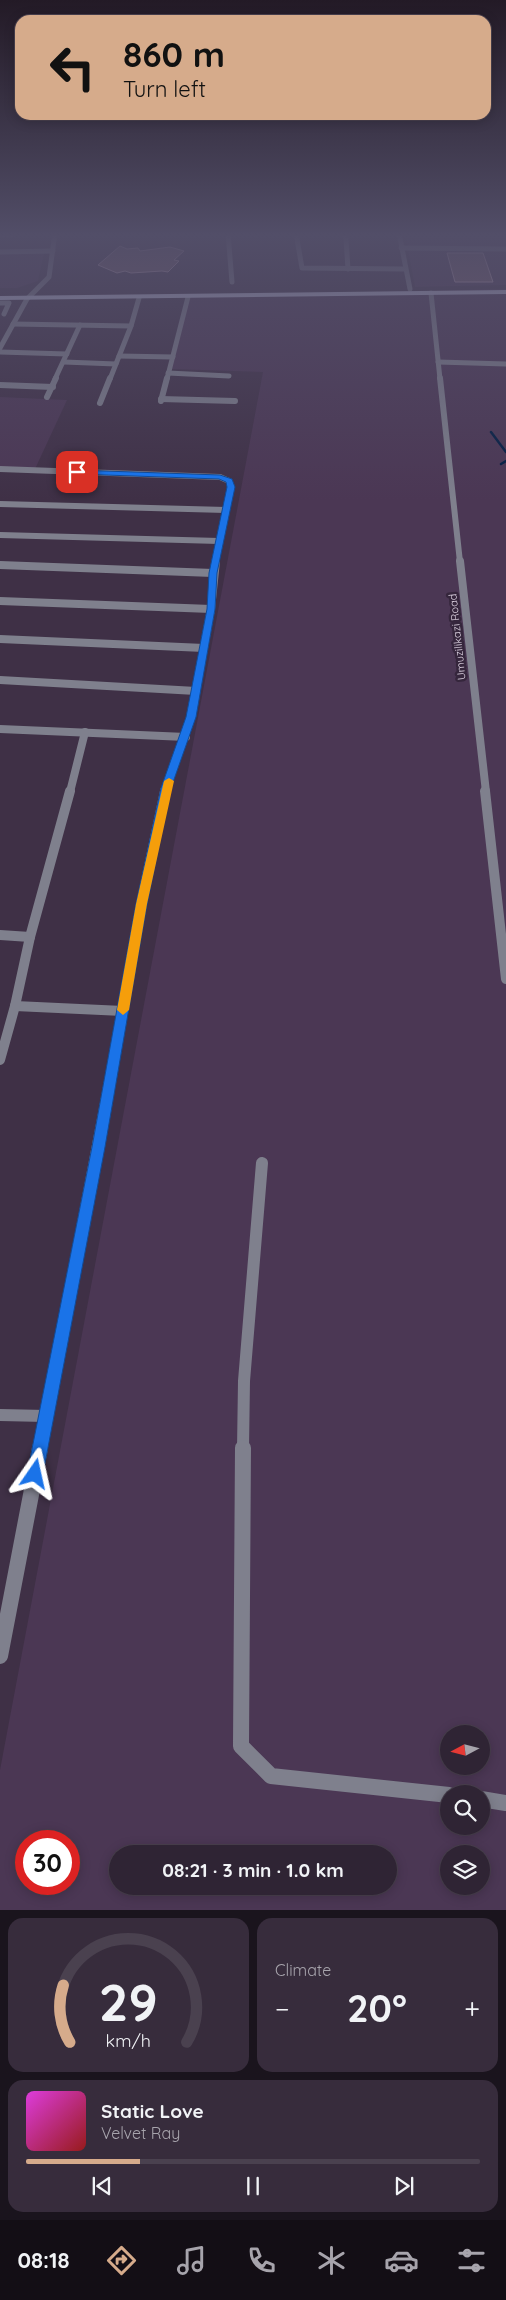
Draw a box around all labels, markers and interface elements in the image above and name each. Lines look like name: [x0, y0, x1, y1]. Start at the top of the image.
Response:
text: 860 m: [123, 32, 225, 76]
icon: left: [40, 35, 105, 100]
text: Turn left: [123, 75, 206, 103]
pin: [56, 451, 98, 493]
icon: arrive: [63, 458, 91, 486]
street label: Umuzilikazi Road: [445, 593, 469, 681]
position arrow: [8, 1447, 60, 1499]
north arrow: [440, 1725, 490, 1775]
map controls: [440, 1725, 490, 1895]
button: search: [440, 1785, 490, 1835]
speed limit sign: 30: [15, 1830, 80, 1895]
button: layers: [440, 1845, 490, 1895]
text: 08:21 · 3 min · 1.0 km: [162, 1858, 344, 1882]
text: Climate: [275, 1960, 331, 1980]
text: 29: [99, 1969, 158, 2034]
text: 20°: [347, 1984, 407, 2032]
text: −: [275, 1991, 290, 2026]
text: +: [464, 1991, 480, 2026]
text: km/h: [106, 2029, 151, 2051]
text: Static Love: [101, 2099, 204, 2123]
text: Velvet Ray: [101, 2123, 180, 2143]
icon: previous: [88, 2172, 116, 2200]
icon: pause: [239, 2172, 267, 2200]
icon: next: [390, 2172, 418, 2200]
icon: directions: [104, 2243, 139, 2278]
icon: music: [174, 2243, 209, 2278]
icon: phone: [244, 2243, 279, 2278]
icon: climate: [314, 2243, 349, 2278]
icon: car: [384, 2243, 419, 2278]
icon: filters: [454, 2243, 489, 2278]
text: 08:18: [17, 2246, 70, 2274]

